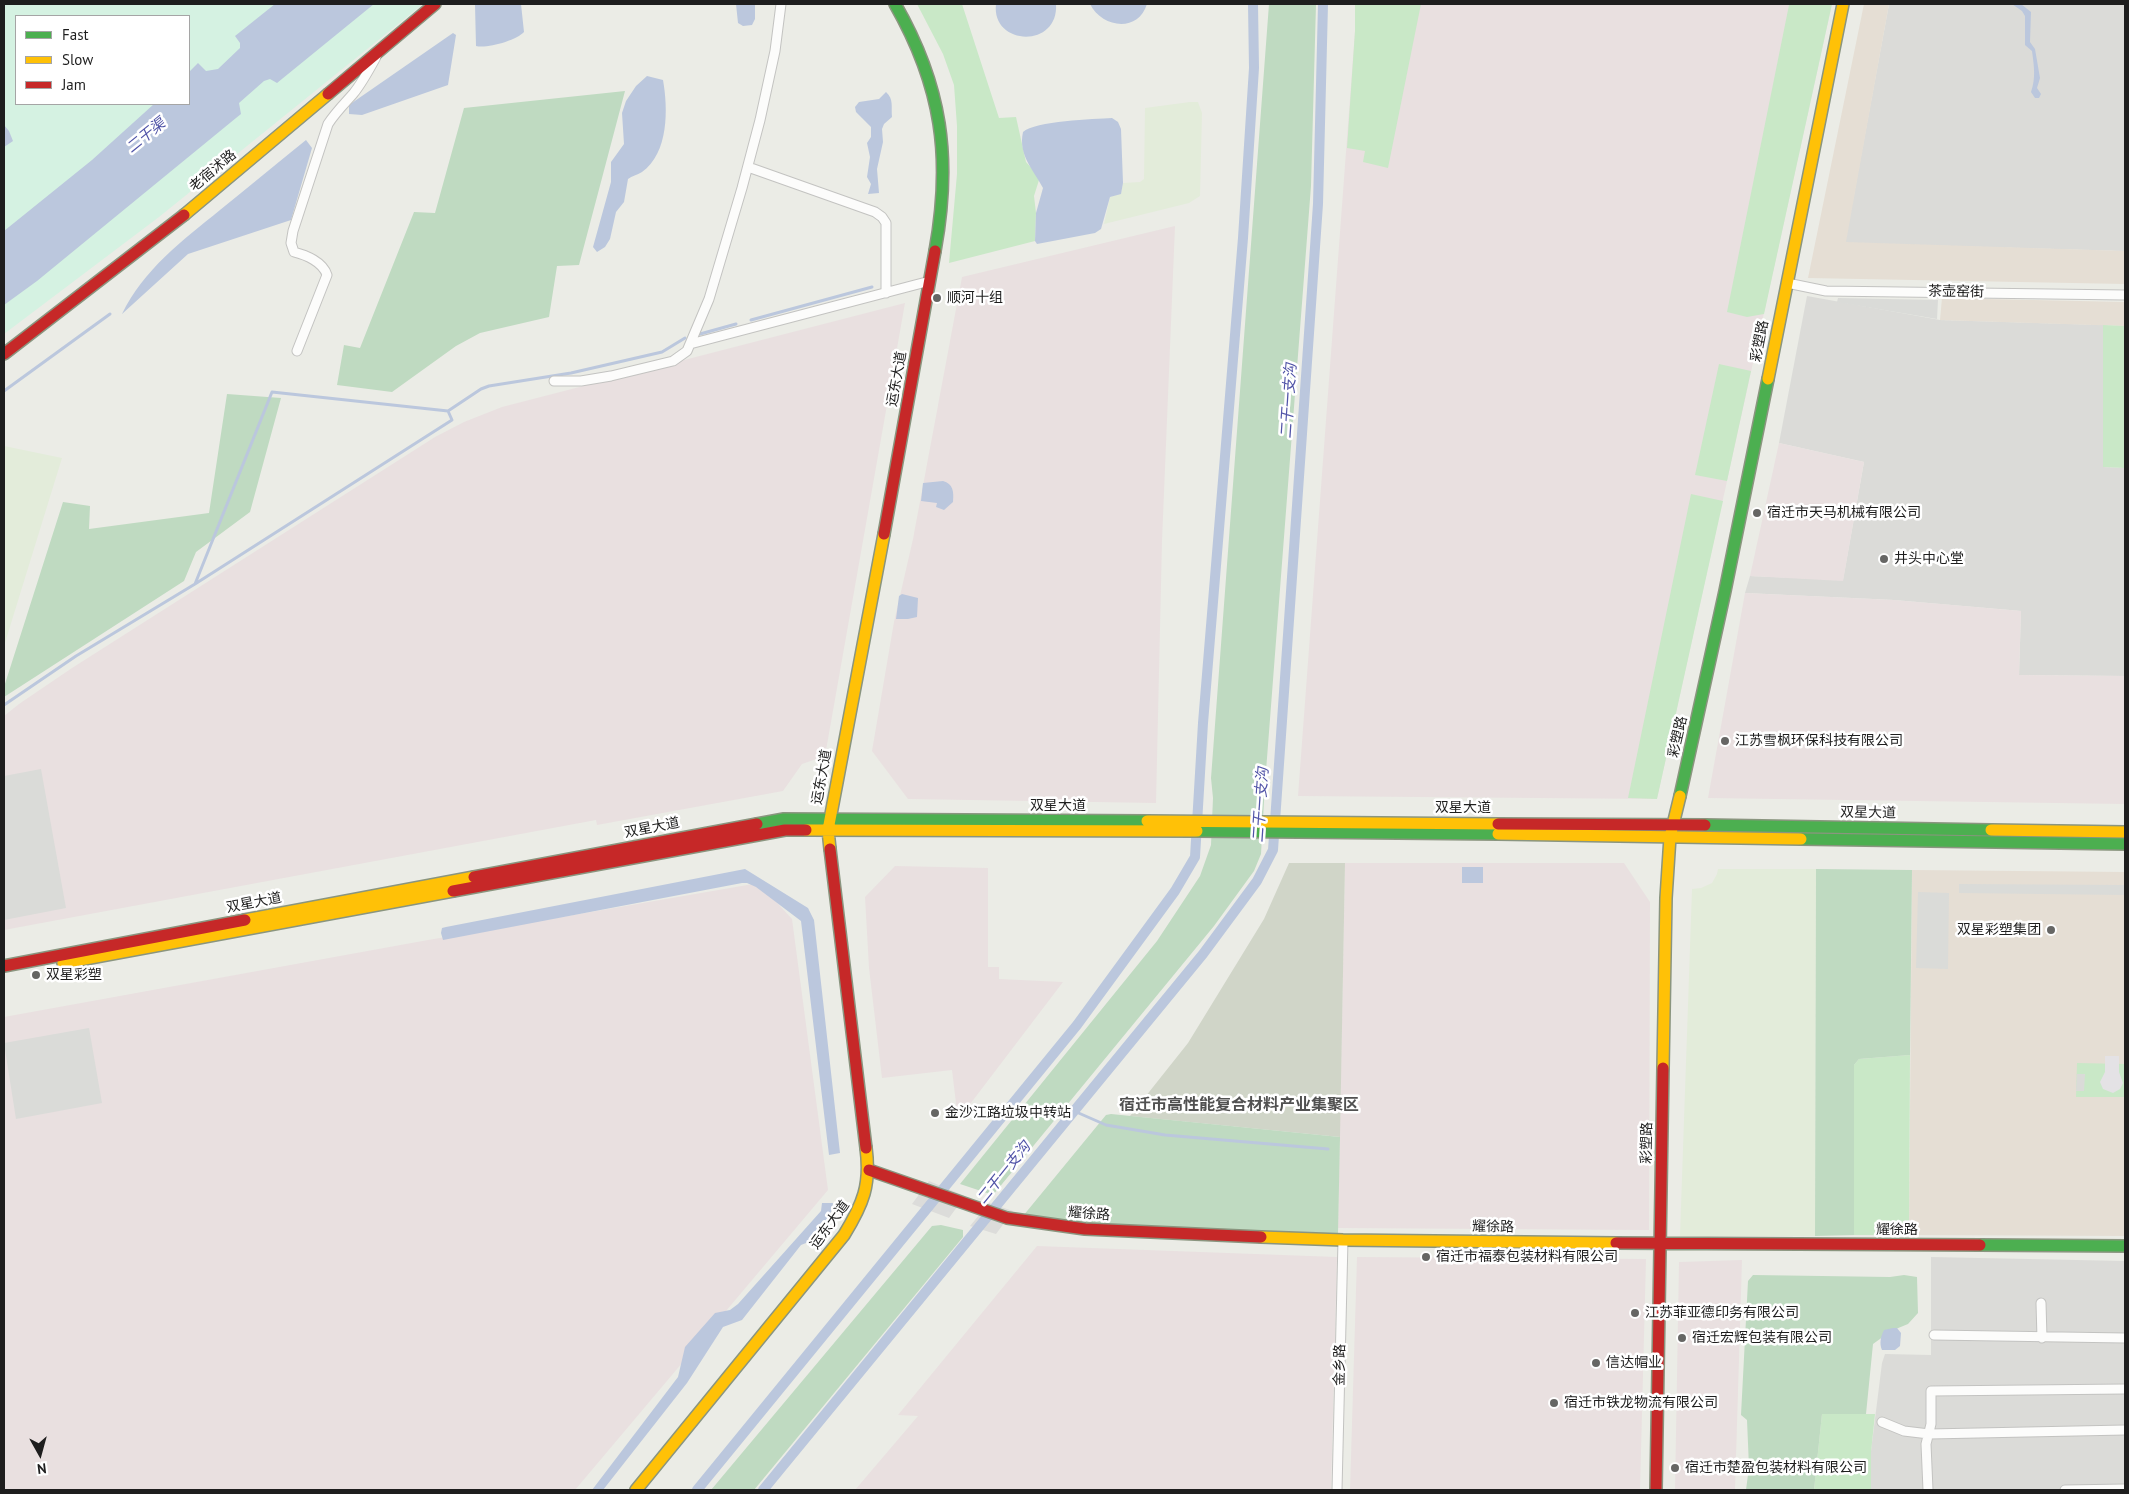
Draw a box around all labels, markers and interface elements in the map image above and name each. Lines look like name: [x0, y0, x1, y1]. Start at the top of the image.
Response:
legend: [15, 15, 190, 105]
text: Fast: [62, 25, 89, 44]
text: Slow: [62, 50, 93, 69]
text: Jam: [62, 75, 86, 94]
water label: 二干渠: [123, 115, 169, 157]
street label: 老宿沭路: [186, 147, 240, 195]
street label: 茶壶窑街: [1928, 283, 1984, 301]
place label: 顺河十组: [947, 290, 1003, 306]
marker: 顺河十组: [931, 292, 943, 304]
street label: 彩塑路: [1748, 319, 1772, 363]
street label: 运东大道: [884, 350, 910, 408]
water label: 二干一支沟: [1277, 363, 1301, 439]
place label: 宿迁市天马机械有限公司: [1767, 505, 1921, 521]
marker: 宿迁市天马机械有限公司: [1751, 507, 1763, 519]
place label: 井头中心堂: [1894, 551, 1964, 567]
marker: 井头中心堂: [1878, 553, 1890, 565]
street label: 彩塑路: [1665, 715, 1691, 759]
place label: 江苏雪枫环保科技有限公司: [1735, 733, 1903, 749]
marker: 江苏雪枫环保科技有限公司: [1719, 735, 1731, 747]
street label: 运东大道: [809, 748, 835, 806]
water label: 二干一支沟: [1249, 767, 1273, 843]
street label: 双星大道: [1030, 798, 1086, 814]
street label: 双星大道: [1435, 800, 1491, 816]
street label: 双星大道: [1840, 804, 1896, 822]
street label: 双星大道: [623, 814, 681, 842]
street label: 双星大道: [225, 889, 283, 917]
place label: 双星彩塑集团: [1957, 922, 2041, 938]
marker: 双星彩塑集团: [2045, 924, 2057, 936]
place label: 双星彩塑: [46, 967, 102, 983]
marker: 双星彩塑: [30, 969, 42, 981]
district label: 宿迁市高性能复合材料产业集聚区: [1119, 1095, 1359, 1115]
place label: 金沙江路垃圾中转站: [945, 1105, 1071, 1121]
marker: 金沙江路垃圾中转站: [929, 1107, 941, 1119]
street label: 彩塑路: [1638, 1122, 1656, 1164]
water label: 二干一支沟: [973, 1138, 1035, 1208]
street label: 运东大道: [807, 1197, 853, 1253]
street label: 耀徐路: [1067, 1204, 1111, 1224]
street label: 耀徐路: [1472, 1218, 1514, 1236]
street label: 耀徐路: [1876, 1222, 1918, 1238]
place label: 宿迁市福泰包装材料有限公司: [1436, 1249, 1618, 1265]
marker: 宿迁市福泰包装材料有限公司: [1420, 1251, 1432, 1263]
place label: 江苏菲亚德印务有限公司: [1645, 1305, 1799, 1321]
marker: 江苏菲亚德印务有限公司: [1629, 1307, 1641, 1319]
place label: 宿迁宏辉包装有限公司: [1692, 1330, 1832, 1346]
marker: 宿迁宏辉包装有限公司: [1676, 1332, 1688, 1344]
street label: 金乡路: [1331, 1344, 1349, 1386]
place label: 信达帽业: [1606, 1355, 1662, 1371]
marker: 信达帽业: [1590, 1357, 1602, 1369]
place label: 宿迁市铁龙物流有限公司: [1564, 1395, 1718, 1411]
marker: 宿迁市铁龙物流有限公司: [1548, 1397, 1560, 1409]
north arrow: [15, 1429, 65, 1479]
text: N: [36, 1459, 47, 1478]
place label: 宿迁市楚盈包装材料有限公司: [1685, 1460, 1867, 1476]
marker: 宿迁市楚盈包装材料有限公司: [1669, 1462, 1681, 1474]

